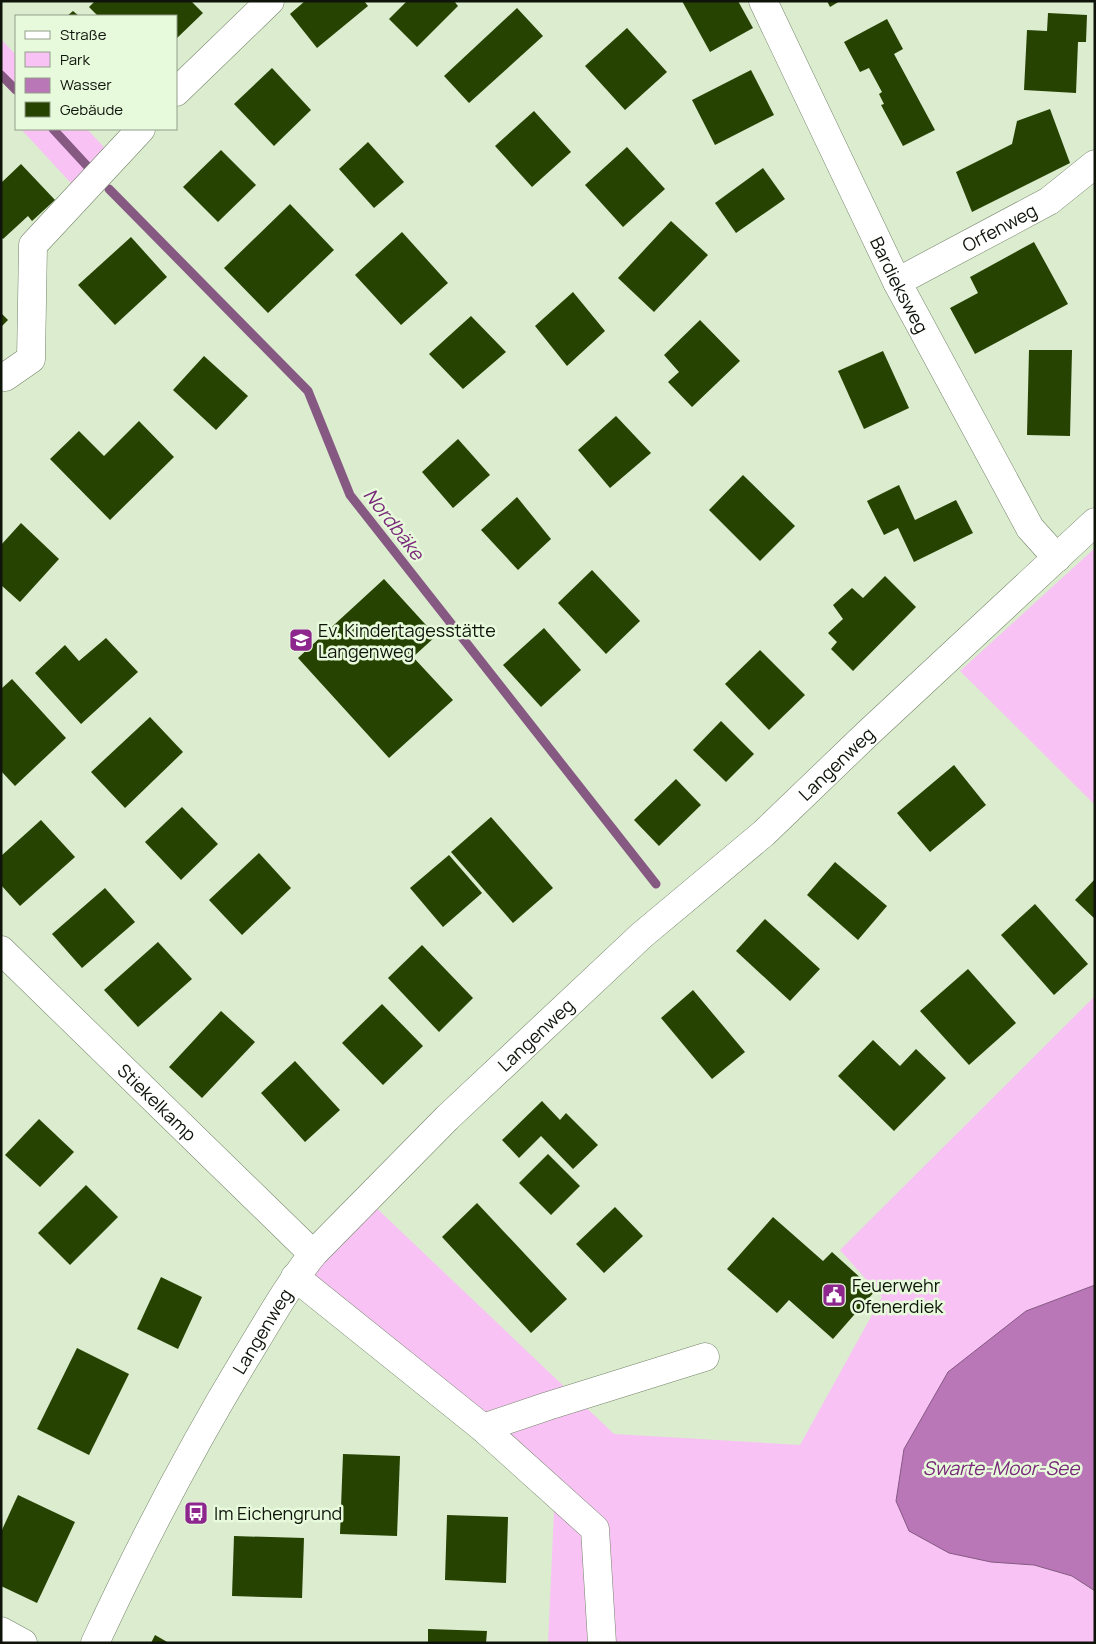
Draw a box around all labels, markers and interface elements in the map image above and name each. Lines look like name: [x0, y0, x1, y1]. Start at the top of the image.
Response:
legend: [15, 15, 178, 130]
text: Straße: [60, 24, 107, 45]
text: Park: [60, 49, 90, 70]
text: Wasser: [60, 74, 112, 95]
text: Gebäude: [60, 99, 123, 120]
street label: Orfenweg: [958, 198, 1041, 257]
street label: Bardieksweg: [865, 233, 934, 337]
water label: Nordbäke: [358, 483, 431, 567]
place label: Ev. Kindertagesstätte Langenweg: [318, 618, 496, 663]
school or university icon: Ev. Kindertagesstätte Langenweg: [288, 627, 314, 653]
street label: Langenweg: [793, 722, 879, 806]
street label: Langenweg: [492, 993, 579, 1076]
street label: Stiekelkamp: [112, 1058, 202, 1146]
place label: Feuerwehr Ofenerdiek: [852, 1273, 944, 1318]
public building icon: Feuerwehr Ofenerdiek: [821, 1282, 847, 1308]
street label: Langenweg: [227, 1284, 297, 1378]
water label: Swarte-Moor-See: [923, 1455, 1081, 1481]
bus stop icon: Im Eichengrund: [183, 1500, 209, 1526]
place label: Im Eichengrund: [214, 1501, 342, 1525]

